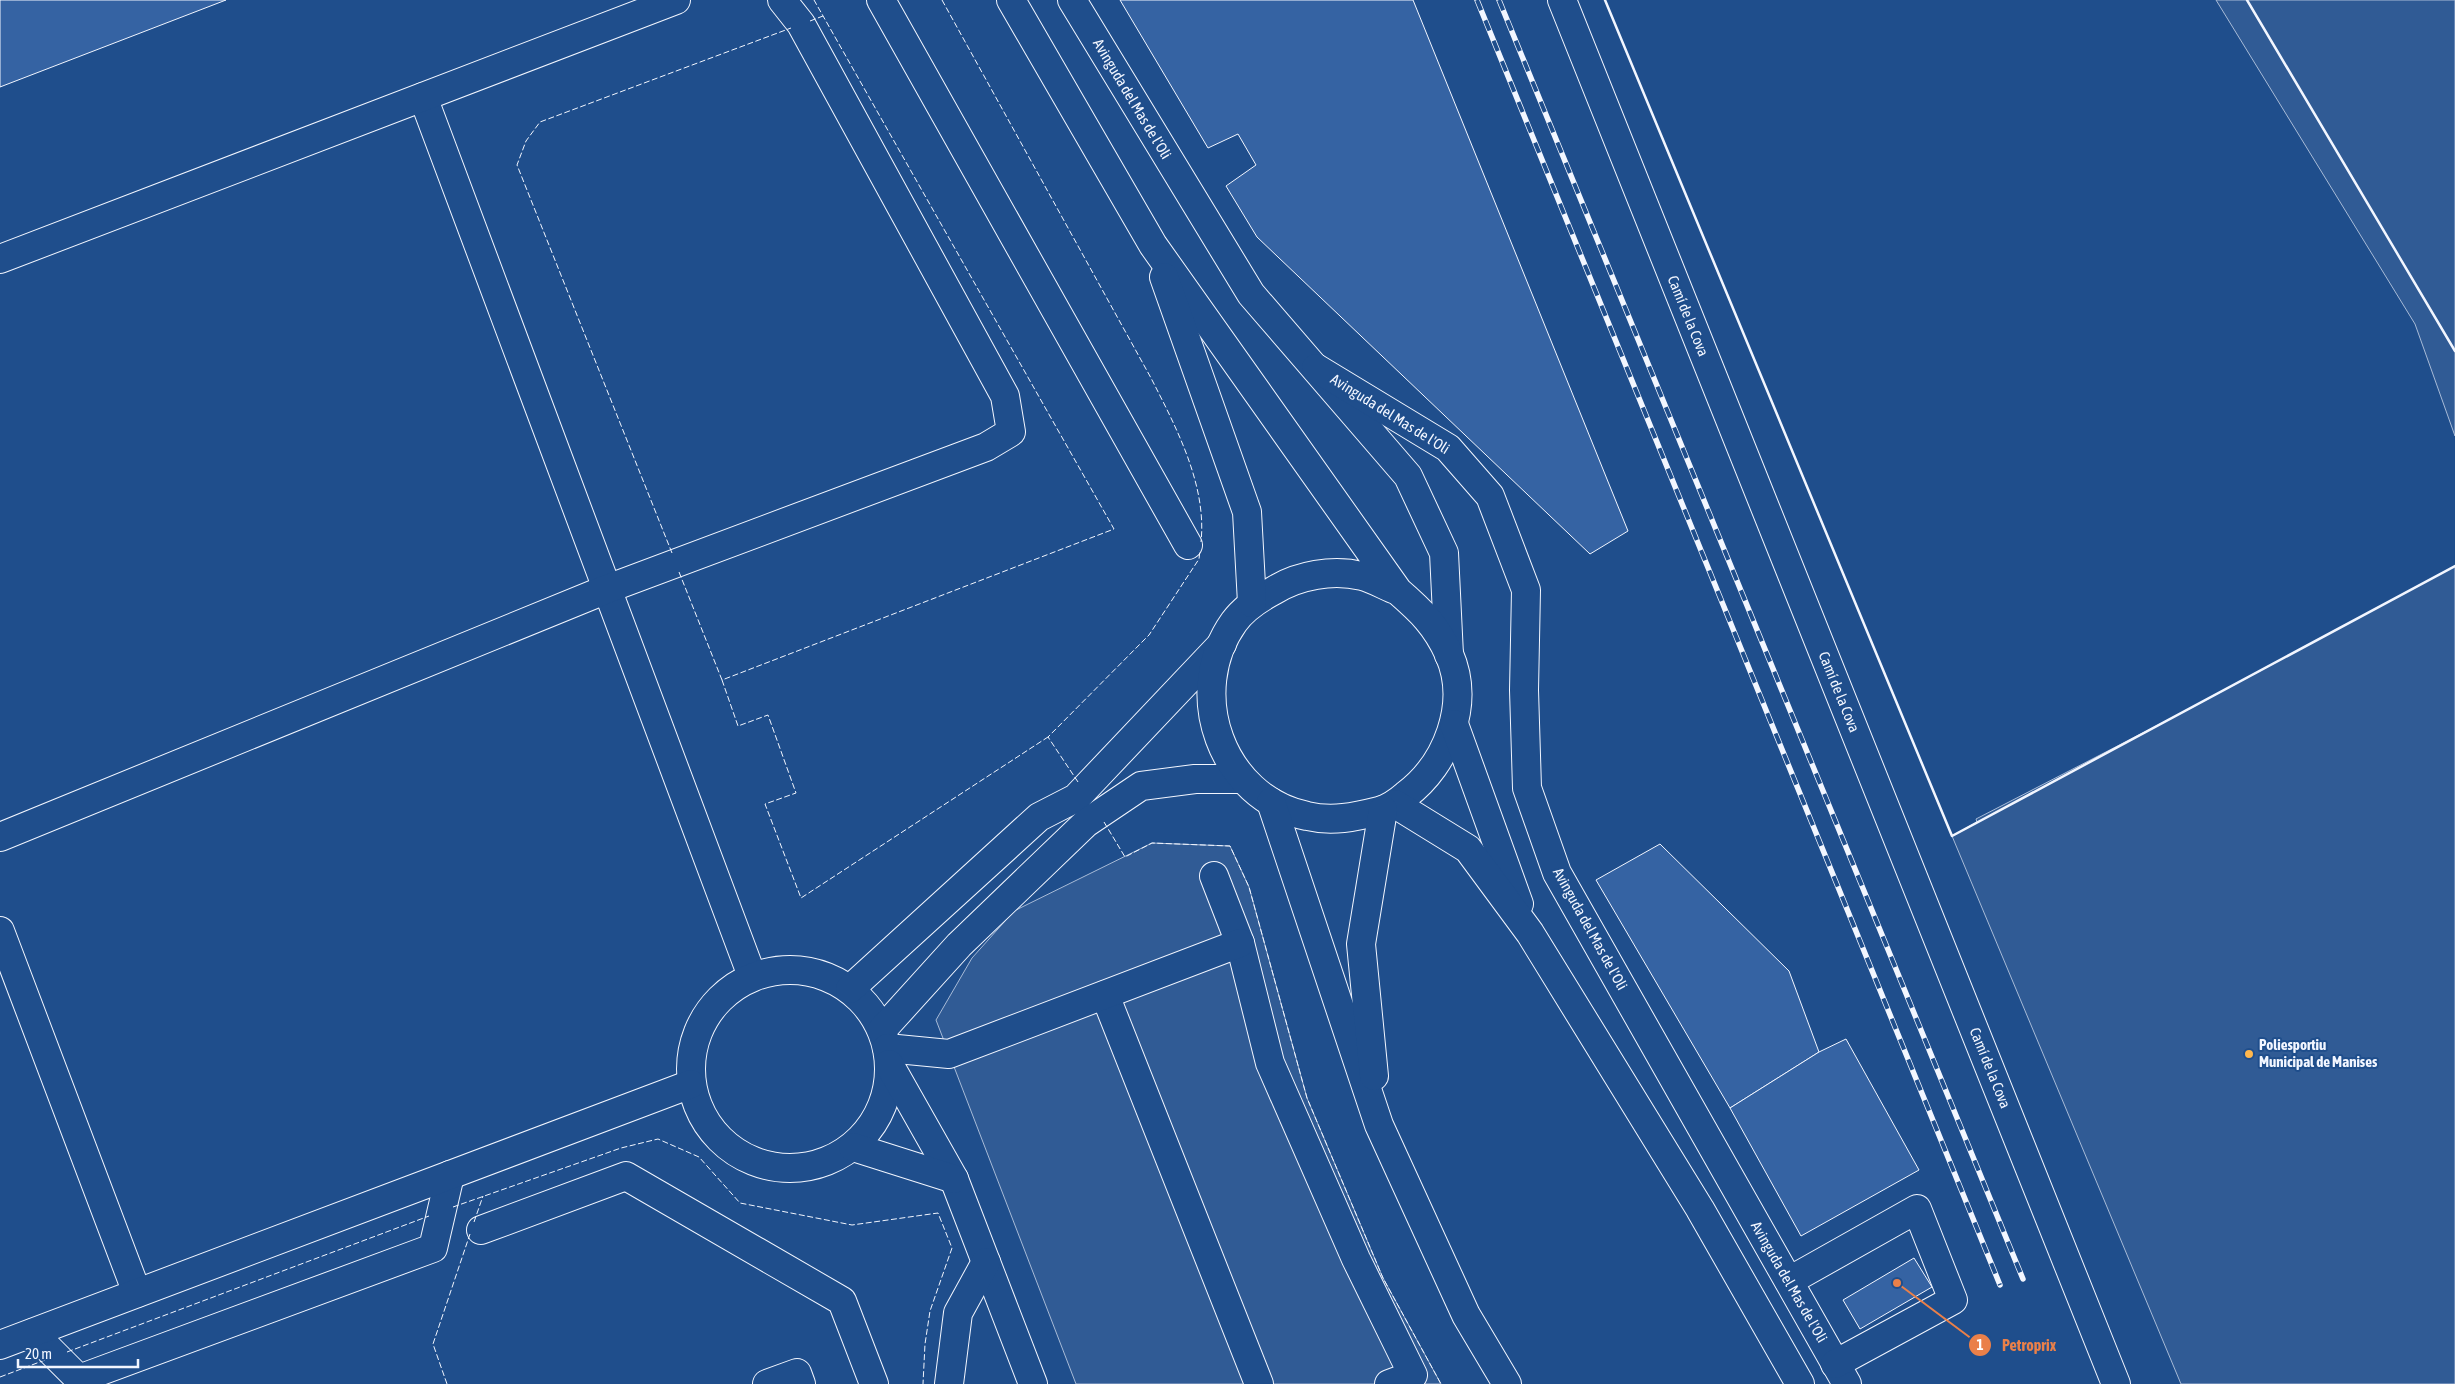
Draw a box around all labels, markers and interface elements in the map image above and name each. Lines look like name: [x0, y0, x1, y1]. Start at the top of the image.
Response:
street label: Avinguda del Mas de l'Oli: [1090, 36, 1175, 162]
street label: Camí de la Cova: [1665, 273, 1712, 359]
street label: Avinguda del Mas de l'Oli: [1328, 370, 1453, 457]
street label: Camí de la Cova: [1816, 649, 1863, 735]
street label: Avinguda del Mas de l'Oli: [1550, 865, 1631, 993]
street label: Camí de la Cova: [1967, 1025, 2014, 1111]
place label: Poliesportiu Municipal de Manises: [2259, 1036, 2378, 1070]
marker: Poliesportiu Municipal de Manises: [2243, 1048, 2255, 1060]
street label: Avinguda del Mas de l'Oli: [1748, 1218, 1831, 1345]
callout: Petroprix: [1967, 1330, 2067, 1361]
scale bar: [18, 1336, 138, 1368]
text: 1: [1976, 1336, 1984, 1353]
text: Petroprix: [2002, 1336, 2057, 1354]
text: 20 m: [25, 1345, 52, 1362]

